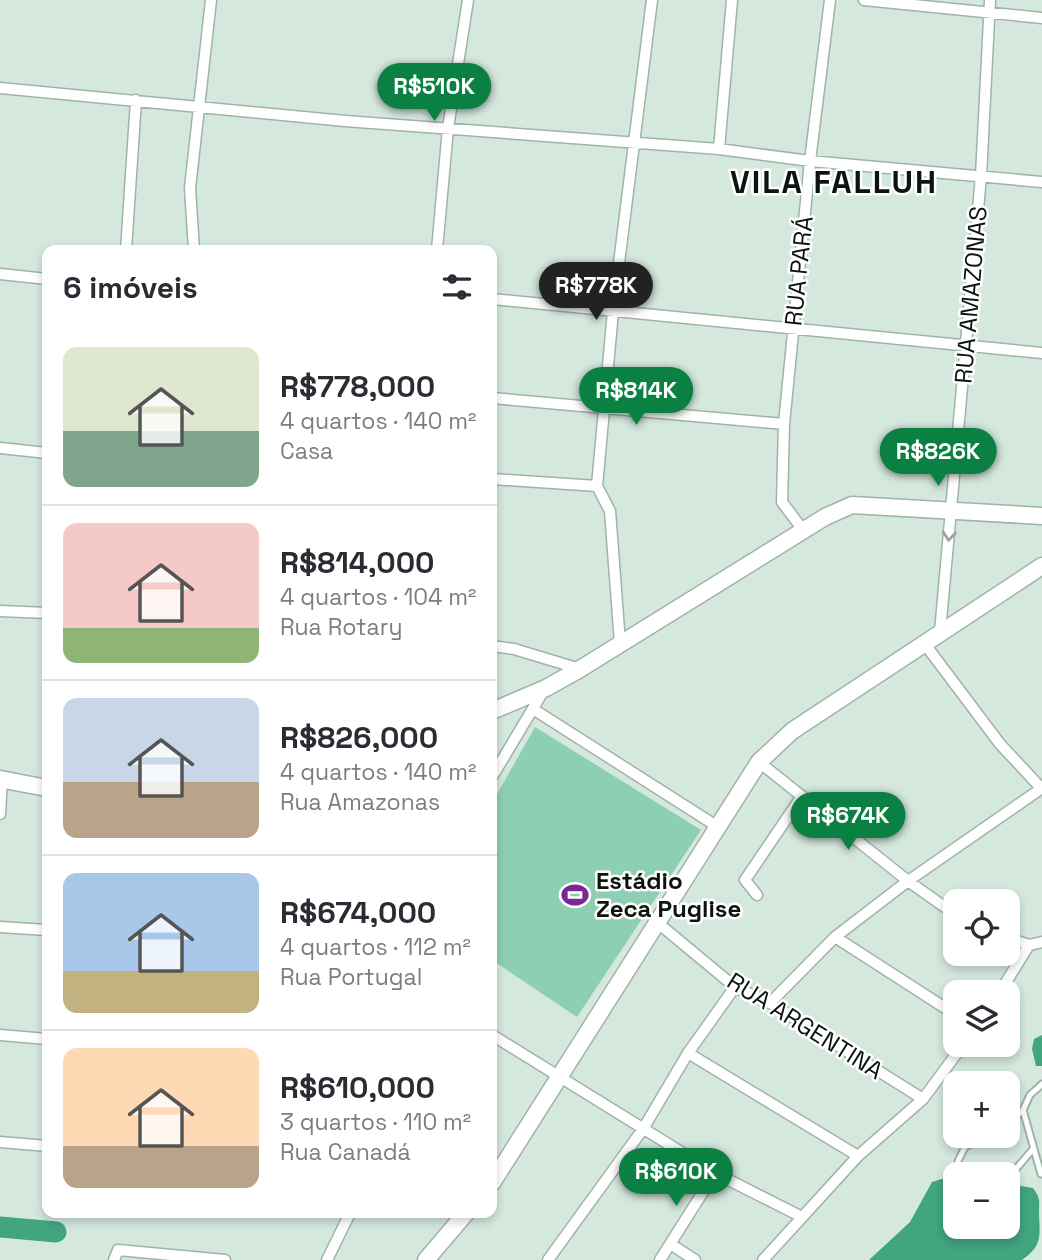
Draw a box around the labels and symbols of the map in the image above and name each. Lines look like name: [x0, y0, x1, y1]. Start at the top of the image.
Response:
pin: R$510K: [377, 64, 491, 123]
district label: VILA FALLUH: [730, 162, 938, 202]
street label: RUA AMAZONAS: [947, 205, 994, 385]
street label: RUA PARÁ: [777, 215, 820, 327]
pin: R$778K: [539, 262, 653, 322]
pin: R$814K: [579, 368, 693, 427]
pin: R$826K: [881, 428, 995, 488]
one-way arrow: [942, 531, 957, 542]
pin: R$674K: [791, 792, 905, 852]
place label: Estádio Zeca Puglise: [596, 865, 741, 924]
sports icon: Estádio Zeca Puglise: [560, 880, 590, 910]
street label: RUA ARGENTINA: [722, 965, 889, 1086]
pin: R$610K: [619, 1148, 733, 1208]

